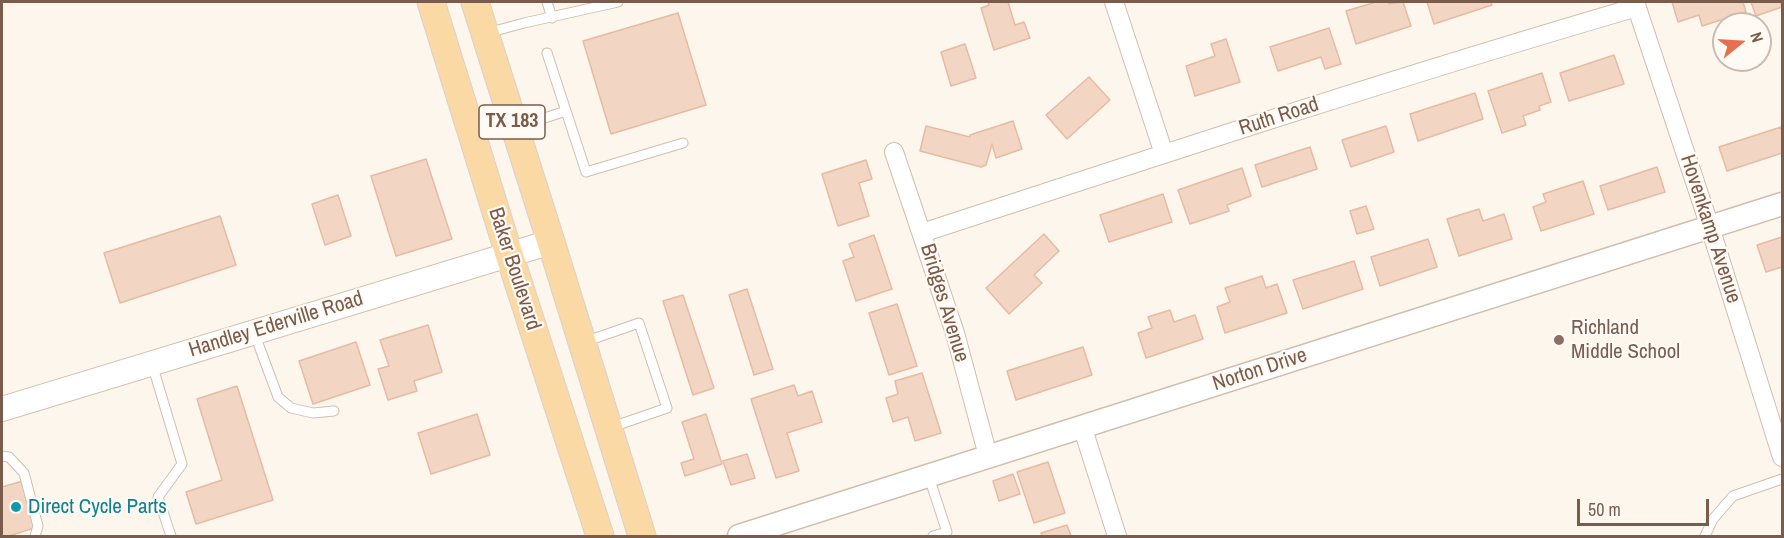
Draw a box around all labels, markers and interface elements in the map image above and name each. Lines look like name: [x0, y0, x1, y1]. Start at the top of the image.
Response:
north arrow: [1712, 12, 1772, 72]
text: N: [1745, 29, 1769, 45]
street label: Ruth Road: [1236, 92, 1322, 142]
road number: TX 183: [479, 105, 545, 139]
street label: Hovenkamp Avenue: [1674, 152, 1746, 306]
street label: Baker Boulevard: [482, 205, 546, 333]
street label: Bridges Avenue: [914, 241, 974, 365]
street label: Handley Ederville Road: [186, 287, 366, 363]
place label: Richland Middle School: [1571, 315, 1680, 365]
marker: Richland Middle School: [1552, 333, 1566, 347]
street label: Norton Drive: [1210, 343, 1310, 397]
scale bar: [1580, 487, 1712, 525]
place label: Direct Cycle Parts: [28, 494, 167, 520]
text: 50 m: [1588, 497, 1621, 522]
marker: Direct Cycle Parts: [9, 500, 23, 514]

